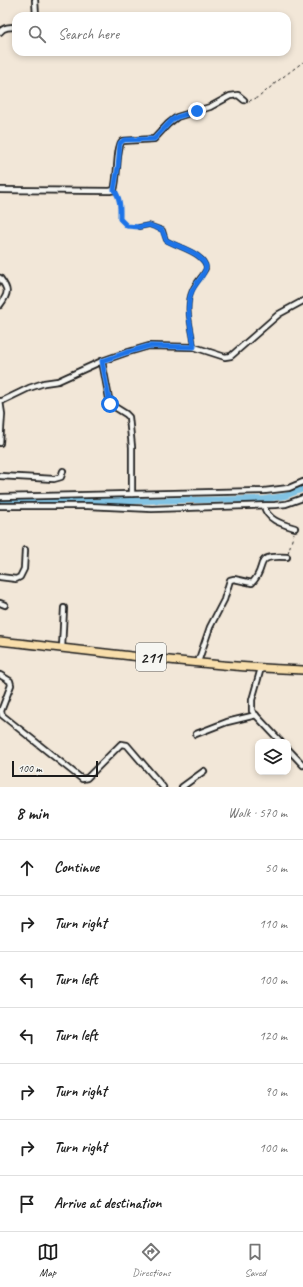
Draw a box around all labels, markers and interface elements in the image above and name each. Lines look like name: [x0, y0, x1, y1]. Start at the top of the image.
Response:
search box: [12, 12, 291, 56]
icon: search: [26, 23, 48, 45]
text: Search here: [58, 25, 119, 44]
route end: [188, 102, 206, 120]
route start: [101, 395, 119, 413]
road number: 211: [136, 643, 166, 671]
map controls: [255, 739, 291, 775]
button: layers: [255, 739, 291, 775]
scale bar: [12, 759, 98, 778]
text: 100 m: [18, 761, 42, 775]
text: 8 min: [16, 803, 49, 824]
text: Walk · 570 m: [228, 805, 287, 821]
icon: ahead: [16, 857, 38, 879]
text: Continue: [54, 858, 99, 877]
text: 50 m: [265, 860, 287, 876]
icon: right: [16, 913, 38, 935]
text: Turn right: [54, 914, 107, 933]
text: 110 m: [259, 916, 287, 932]
icon: left: [16, 969, 38, 991]
text: Turn left: [54, 970, 97, 989]
text: 100 m: [259, 972, 287, 988]
icon: left: [16, 1025, 38, 1047]
text: Turn left: [54, 1026, 97, 1045]
text: 120 m: [259, 1028, 287, 1044]
icon: right: [16, 1081, 38, 1103]
text: Turn right: [54, 1082, 107, 1101]
text: 90 m: [265, 1084, 287, 1100]
icon: right: [16, 1137, 38, 1159]
text: Turn right: [54, 1138, 107, 1157]
text: 100 m: [259, 1140, 287, 1156]
icon: arrive: [16, 1193, 38, 1215]
text: Arrive at destination: [54, 1194, 161, 1213]
tab: Map: [37, 1241, 59, 1279]
tab: Directions: [132, 1241, 171, 1279]
tab: Saved: [244, 1241, 266, 1279]

